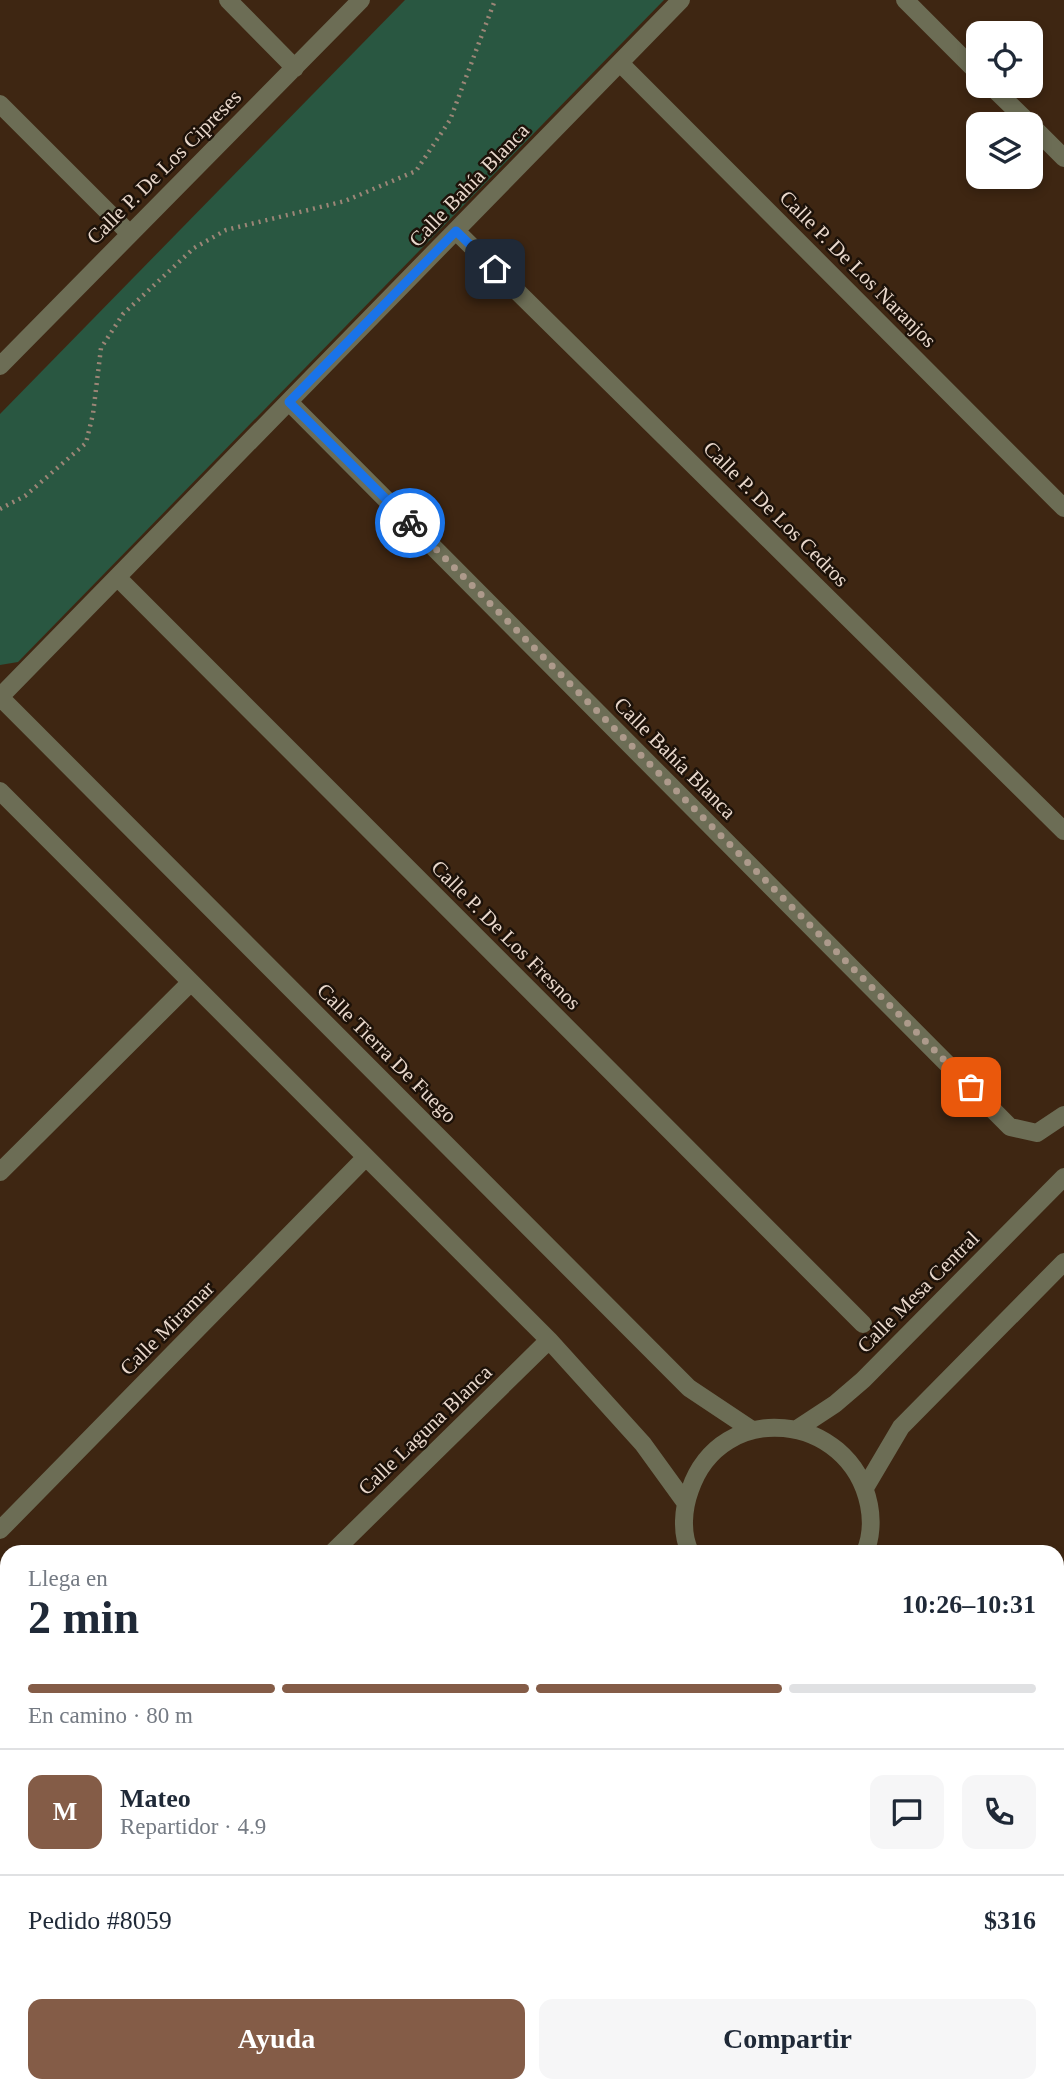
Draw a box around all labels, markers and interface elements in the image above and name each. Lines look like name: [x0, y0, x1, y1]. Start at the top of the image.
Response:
map controls: [966, 21, 1043, 189]
button: locate: [966, 21, 1043, 98]
street label: Calle P. De Los Cipreses: [82, 85, 246, 249]
button: layers: [966, 112, 1043, 189]
street label: Calle Bahía Blanca: [404, 118, 534, 252]
street label: Calle P. De Los Naranjos: [775, 186, 941, 352]
pin: [465, 239, 525, 299]
icon: home: [476, 250, 514, 288]
street label: Calle P. De Los Cedros: [698, 436, 854, 592]
courier: [375, 488, 445, 558]
icon: bike: [391, 504, 429, 542]
street label: Calle Bahía Blanca: [609, 692, 741, 824]
street label: Calle P. De Los Fresnos: [426, 855, 586, 1015]
street label: Calle Tierra De Fuego: [312, 978, 462, 1128]
pin: [941, 1057, 1001, 1117]
icon: bag: [952, 1068, 990, 1106]
street label: Calle Mesa Central: [852, 1226, 984, 1358]
street label: Calle Miramar: [115, 1276, 219, 1380]
street label: Calle Laguna Blanca: [353, 1360, 497, 1500]
text: Llega en: [28, 1566, 108, 1591]
text: 10:26–10:31: [902, 1590, 1036, 1619]
text: 2 min: [28, 1592, 139, 1643]
text: En camino · 80 m: [28, 1703, 193, 1728]
button: chat: [870, 1775, 944, 1849]
button: phone: [962, 1775, 1036, 1849]
text: Mateo: [120, 1784, 191, 1813]
text: M: [53, 1797, 77, 1826]
text: Repartidor · 4.9: [120, 1814, 266, 1839]
text: Pedido #8059: [28, 1906, 172, 1935]
text: $316: [984, 1906, 1036, 1935]
button: Ayuda: [28, 1999, 525, 2079]
button: Compartir: [539, 1999, 1036, 2079]

